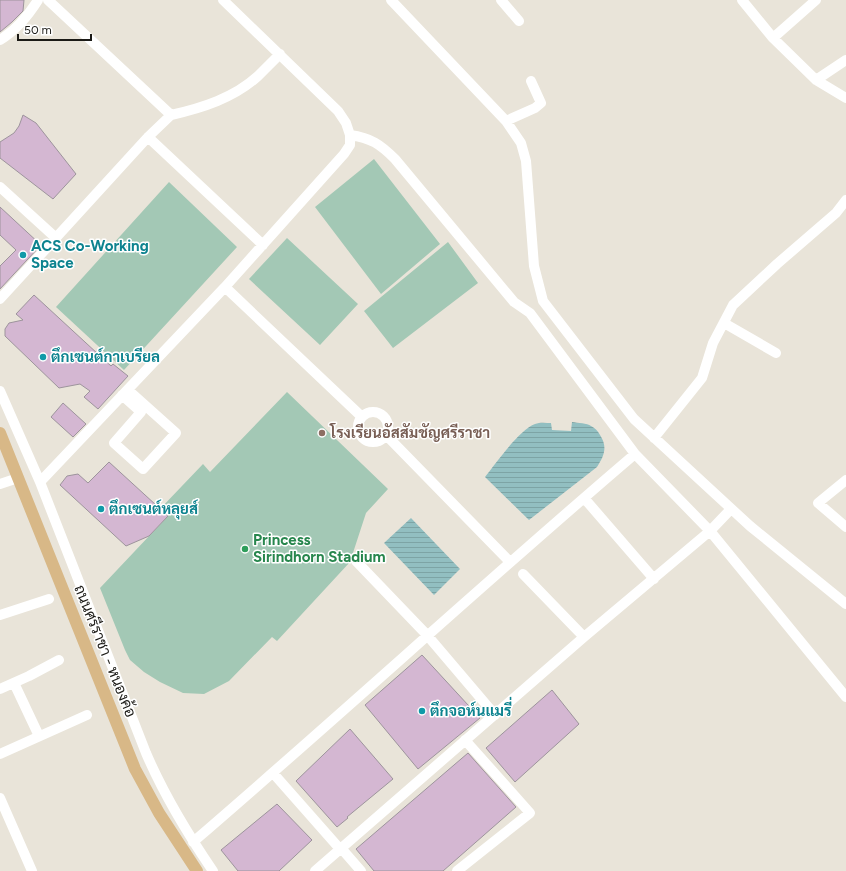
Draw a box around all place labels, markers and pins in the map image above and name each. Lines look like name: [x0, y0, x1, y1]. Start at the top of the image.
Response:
place label: ACS Co-Working Space: [31, 237, 149, 272]
marker: ACS Co-Working Space: [18, 250, 28, 260]
place label: ตึกเซนต์กาเบรียล: [51, 347, 160, 366]
marker: ตึกเซนต์กาเบรียล: [38, 352, 48, 362]
place label: โรงเรียนอัสสัมชัญศรีราชา: [329, 422, 490, 442]
marker: โรงเรียนอัสสัมชัญศรีราชา: [317, 428, 327, 438]
place label: ตึกเซนต์หลุยส์: [109, 499, 199, 520]
marker: ตึกเซนต์หลุยส์: [96, 504, 106, 514]
place label: Princess Sirindhorn Stadium: [253, 531, 386, 566]
marker: Princess Sirindhorn Stadium: [240, 544, 250, 554]
place label: ตึกจอห์นแมรี่: [430, 696, 512, 720]
marker: ตึกจอห์นแมรี่: [417, 706, 427, 716]

